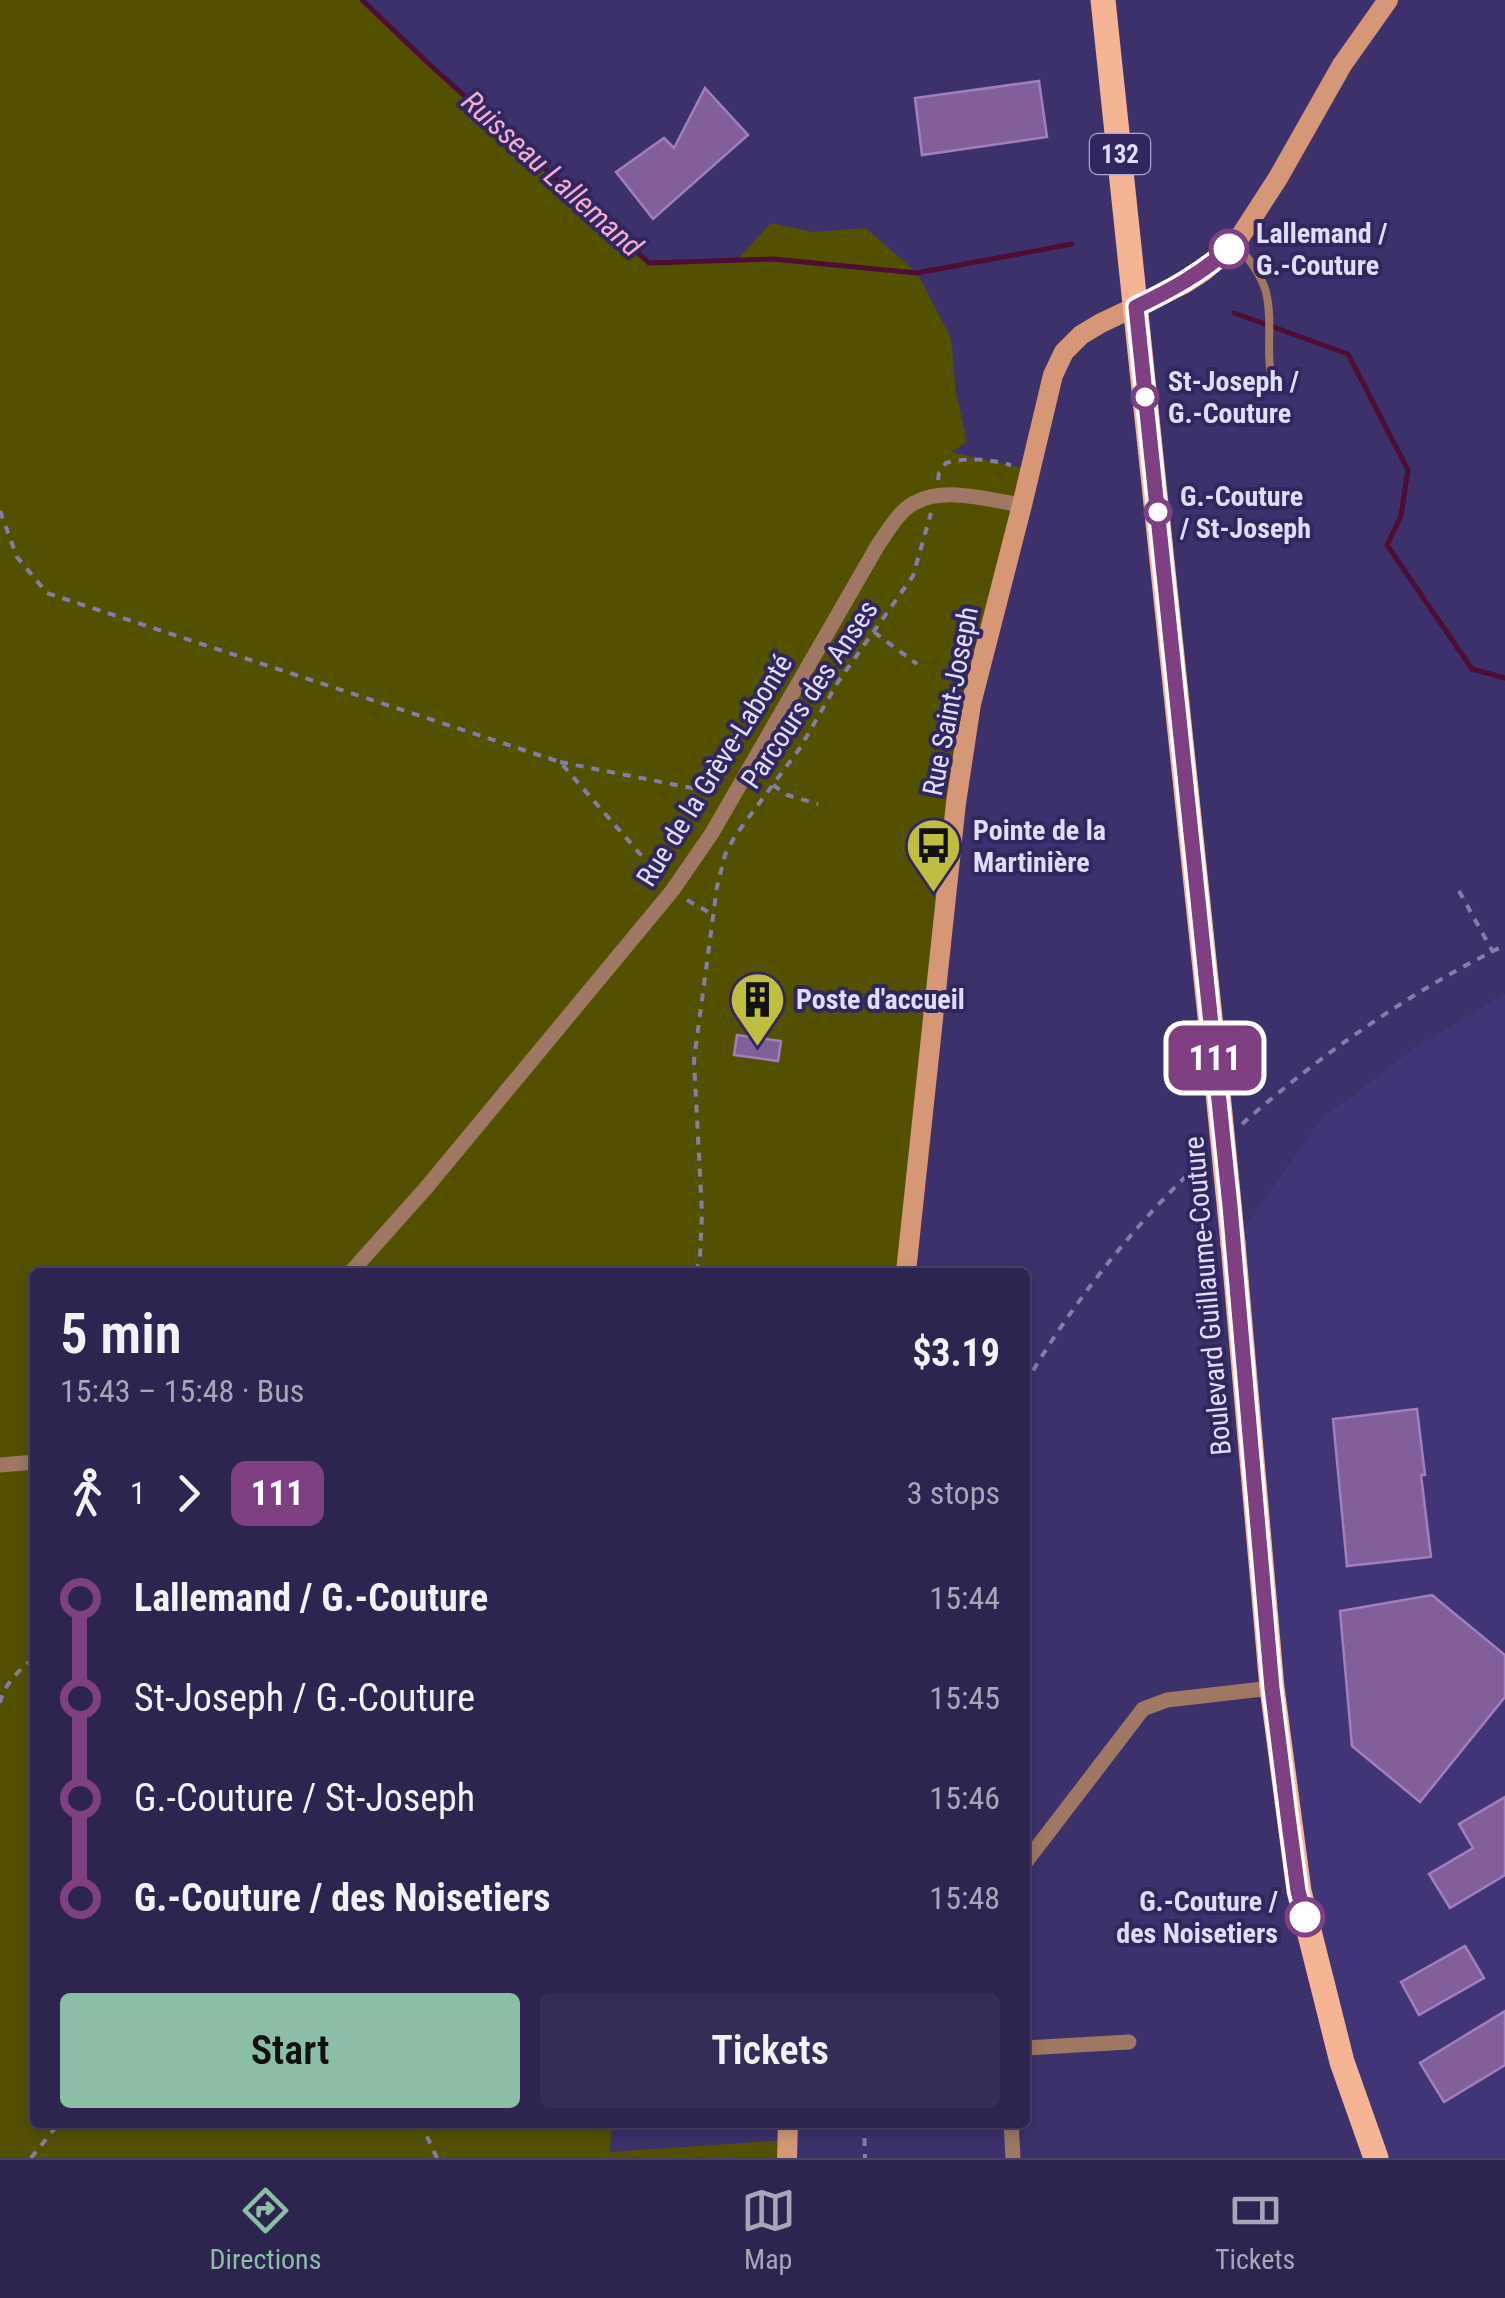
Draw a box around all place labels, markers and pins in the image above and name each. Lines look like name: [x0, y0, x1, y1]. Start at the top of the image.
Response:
place label: Lallemand / G.-Couture: [1256, 217, 1387, 282]
marker: Lallemand / G.-Couture: [1210, 230, 1248, 268]
place label: St-Joseph / G.-Couture: [1168, 365, 1299, 430]
marker: St-Joseph / G.-Couture: [1132, 384, 1158, 410]
place label: G.-Couture / St-Joseph: [1179, 480, 1311, 545]
marker: G.-Couture / St-Joseph: [1145, 499, 1171, 525]
place label: Pointe de la Martinière: [973, 814, 1106, 879]
bus stop icon: Pointe de la Martinière: [904, 816, 964, 895]
building icon: Poste d'accueil: [727, 969, 787, 1048]
place label: Poste d'accueil: [796, 983, 965, 1016]
place label: G.-Couture / des Noisetiers: [1116, 1885, 1278, 1950]
marker: G.-Couture / des Noisetiers: [1286, 1898, 1324, 1936]

